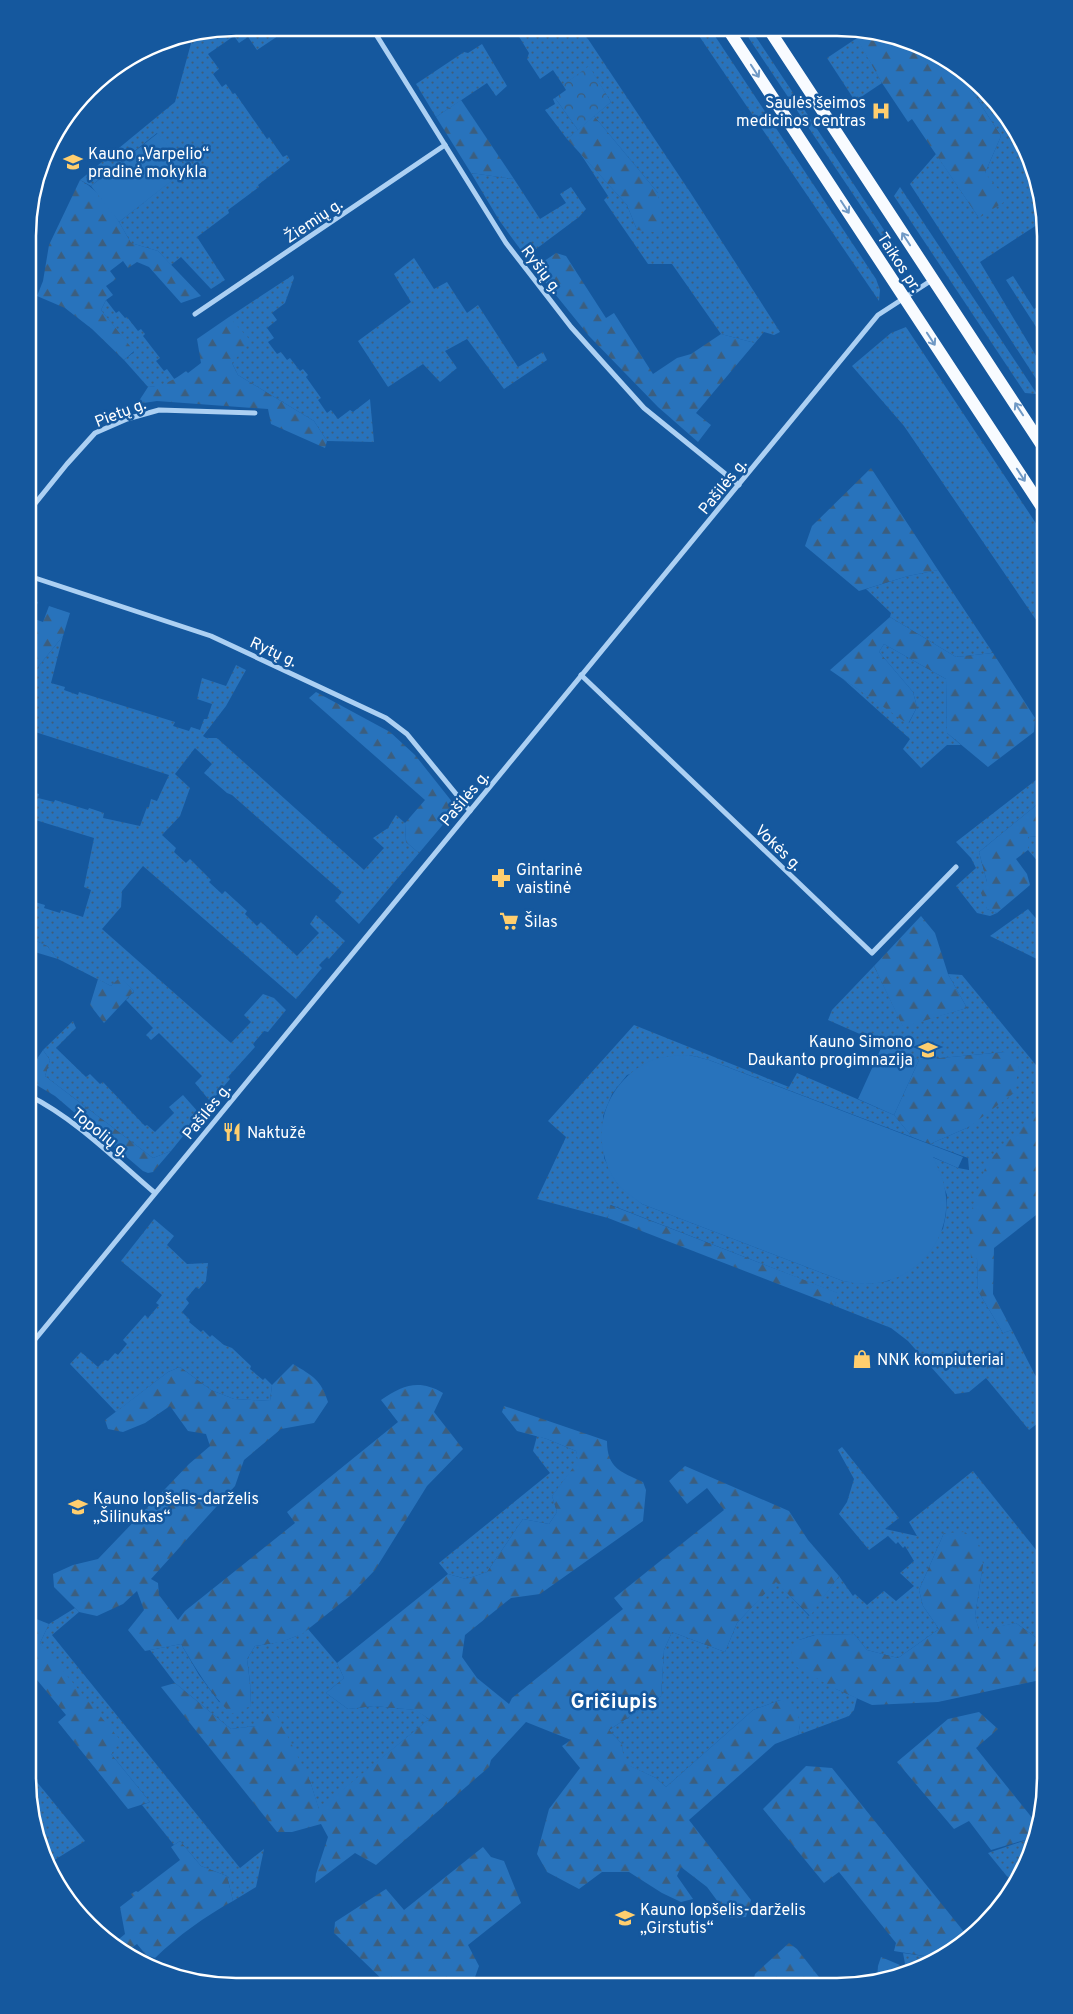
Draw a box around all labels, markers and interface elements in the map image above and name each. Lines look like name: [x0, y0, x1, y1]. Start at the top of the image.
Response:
one-way arrow: [751, 64, 761, 78]
place label: Saulės šeimos medicinos centras: [736, 94, 866, 132]
hospital icon: Saulės šeimos medicinos centras: [870, 100, 892, 122]
place label: Kauno „Varpelio“ pradinė mokykla: [88, 145, 209, 183]
school or university icon: Kauno „Varpelio“ pradinė mokykla: [62, 151, 84, 173]
street label: Žiemių g.: [280, 193, 347, 248]
one-way arrow: [840, 200, 850, 214]
street label: Taikos pr.: [872, 229, 925, 297]
one-way arrow: [901, 232, 911, 246]
street label: Ryšių g.: [516, 242, 565, 298]
one-way arrow: [926, 332, 936, 346]
street label: Pietų g.: [92, 395, 149, 433]
one-way arrow: [1013, 403, 1023, 417]
street label: Pašilės g.: [695, 455, 752, 519]
one-way arrow: [1016, 467, 1026, 481]
street label: Rytų g.: [246, 633, 300, 672]
street label: Pašilės g.: [437, 767, 494, 831]
street label: Vokės g.: [750, 821, 805, 876]
place label: Gintarinė vaistinė: [516, 861, 583, 899]
pharmacy icon: Gintarinė vaistinė: [490, 867, 512, 889]
supermarket icon: Šilas: [498, 910, 520, 932]
place label: Šilas: [524, 911, 558, 933]
place label: Kauno Simono Daukanto progimnazija: [747, 1033, 913, 1071]
school or university icon: Kauno Simono Daukanto progimnazija: [917, 1039, 939, 1061]
street label: Pašilės g.: [179, 1080, 236, 1144]
street label: Topolių g.: [67, 1104, 133, 1163]
restaurant icon: Naktužė: [221, 1121, 243, 1143]
place label: Naktužė: [247, 1124, 306, 1144]
shop icon: NNK kompiuteriai: [851, 1348, 873, 1370]
place label: NNK kompiuteriai: [877, 1351, 1004, 1371]
place label: Kauno lopšelis-darželis „Šilinukas“: [93, 1490, 259, 1528]
school or university icon: Kauno lopšelis-darželis „Šilinukas“: [67, 1496, 89, 1518]
district label: Gričiupis: [570, 1689, 658, 1716]
place label: Kauno lopšelis-darželis „Girstutis“: [640, 1901, 806, 1939]
school or university icon: Kauno lopšelis-darželis „Girstutis“: [614, 1907, 636, 1929]

